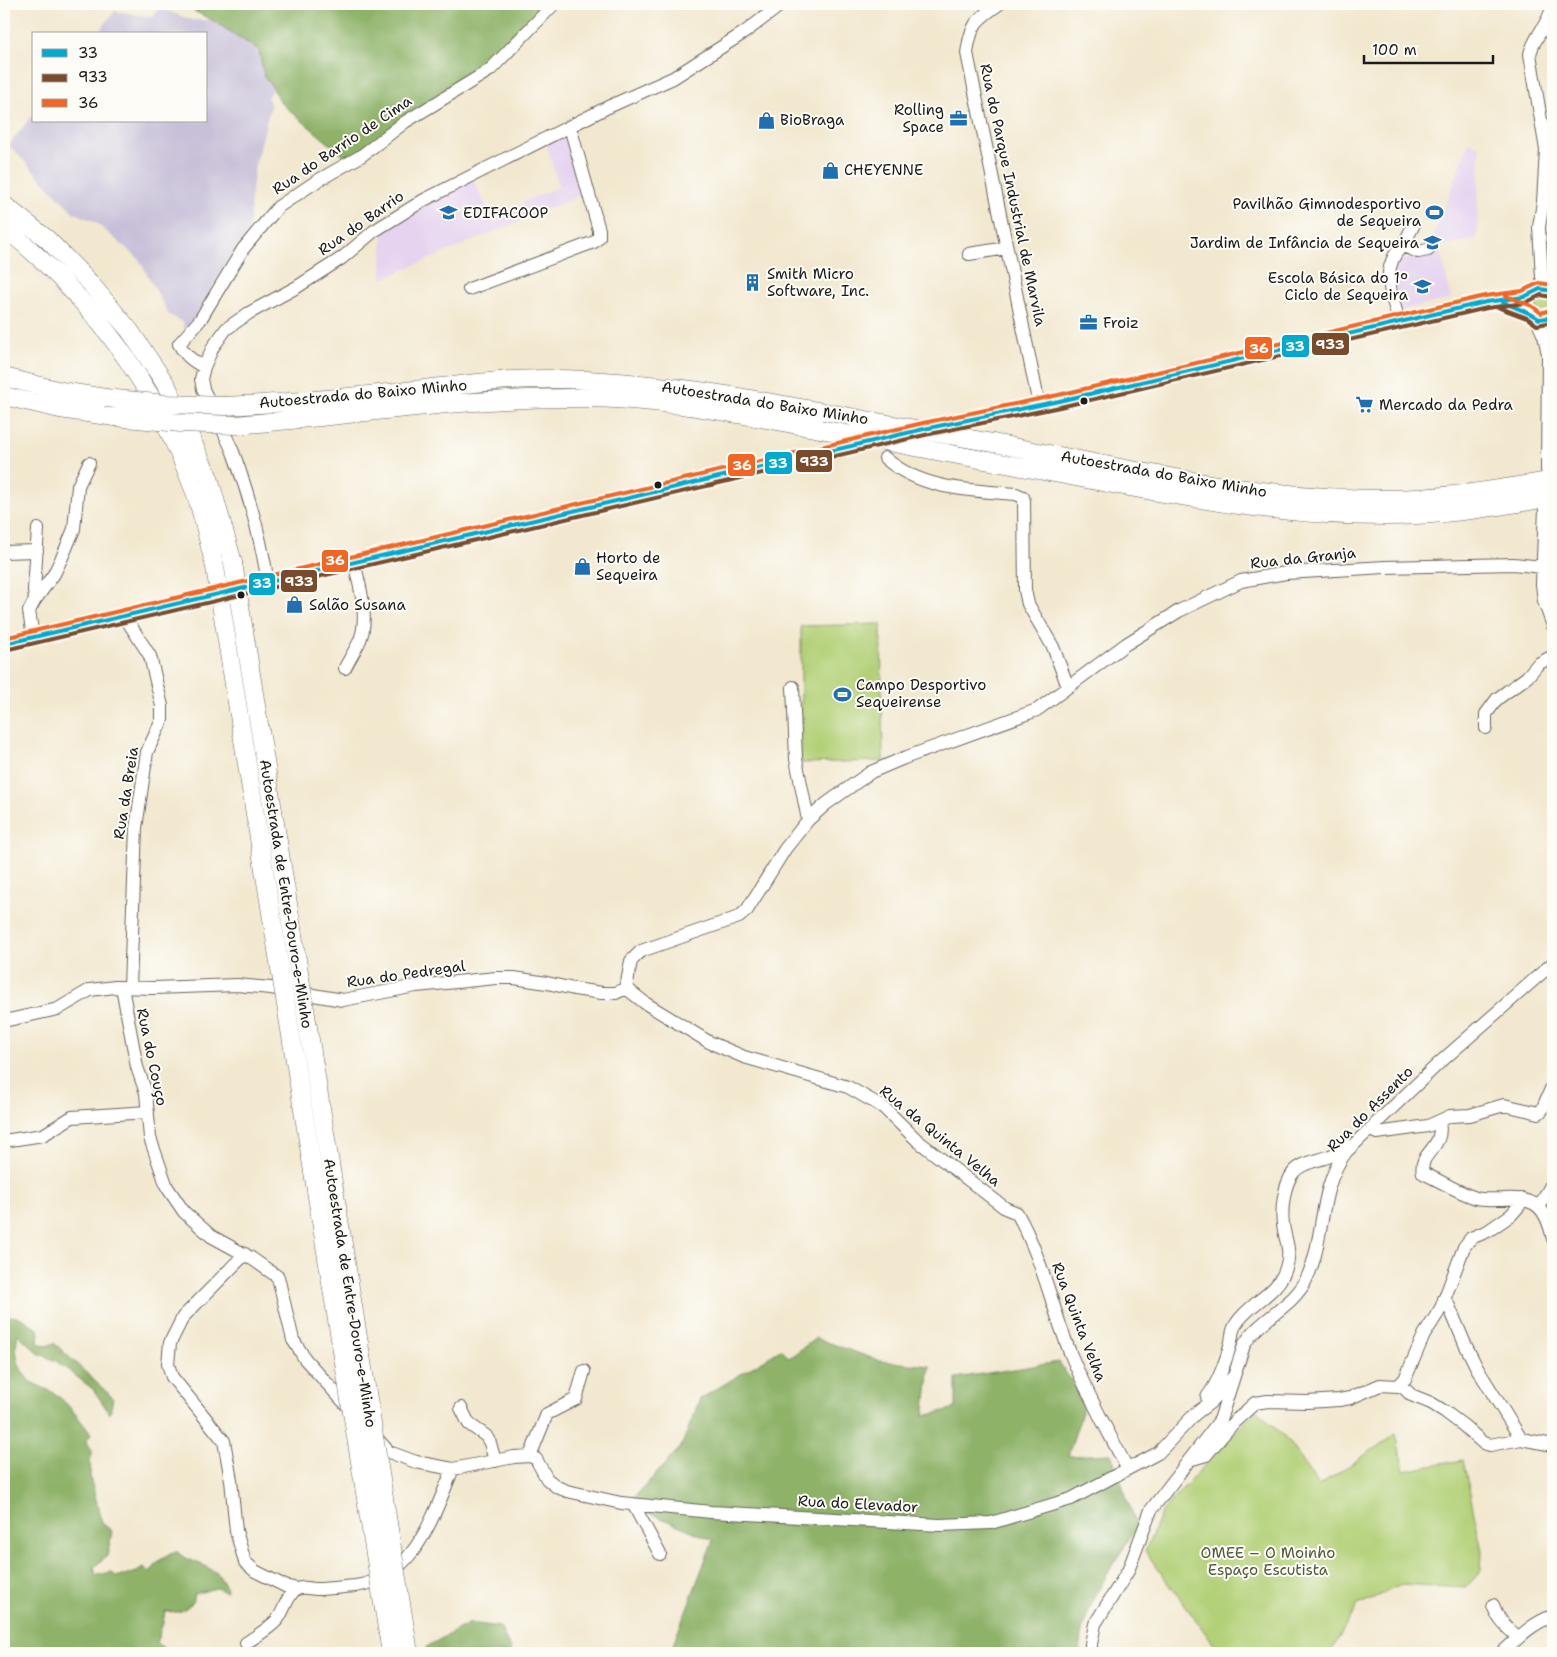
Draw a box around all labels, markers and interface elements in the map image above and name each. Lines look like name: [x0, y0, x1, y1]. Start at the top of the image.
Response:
legend: [32, 32, 208, 122]
scale bar: [1364, 32, 1493, 64]
text: 100 m: [1372, 40, 1417, 60]
text: 33: [78, 43, 98, 63]
street label: Rua do Parque Industrial de Marvila: [975, 62, 1051, 329]
text: 933: [78, 67, 108, 87]
street label: Rua do Barrio de Cima: [268, 90, 416, 199]
text: 36: [78, 93, 99, 113]
place label: Rolling Space: [894, 100, 944, 137]
office icon: Rolling Space: [948, 109, 968, 129]
shop icon: BioBraga: [756, 110, 776, 130]
place label: BioBraga: [780, 110, 845, 130]
shop icon: CHEYENNE: [820, 160, 840, 180]
place label: CHEYENNE: [844, 160, 923, 180]
street label: Rua do Barrio: [314, 186, 408, 260]
place label: Pavilhão Gimnodesportivo de Sequeira: [1232, 194, 1422, 231]
school or university icon: EDIFACOOP: [439, 203, 459, 223]
place label: EDIFACOOP: [463, 203, 548, 223]
sports icon: Pavilhão Gimnodesportivo de Sequeira: [1425, 203, 1445, 223]
place label: Jardim de Infância de Sequeira: [1190, 233, 1420, 253]
school or university icon: Jardim de Infância de Sequeira: [1423, 233, 1443, 253]
place label: Smith Micro Software, Inc.: [767, 264, 869, 301]
place label: Escola Básica do 1º Ciclo de Sequeira: [1268, 268, 1409, 305]
building icon: Smith Micro Software, Inc.: [743, 273, 763, 293]
school or university icon: Escola Básica do 1º Ciclo de Sequeira: [1412, 277, 1432, 297]
office icon: Froiz: [1079, 313, 1099, 333]
place label: Froiz: [1103, 313, 1139, 333]
line badge: 933: [1311, 332, 1350, 356]
line badge: 33: [1281, 334, 1310, 358]
text: 933: [1316, 335, 1345, 353]
line badge: 36: [1244, 336, 1273, 360]
text: 33: [1285, 337, 1305, 355]
text: 36: [1249, 339, 1269, 357]
street label: Autoestrada do Baixo Minho: [258, 375, 468, 413]
street label: Autoestrada do Baixo Minho: [660, 377, 870, 429]
supermarket icon: Mercado da Pedra: [1355, 395, 1375, 415]
place label: Mercado da Pedra: [1379, 395, 1514, 415]
unlabelled marker: [1079, 396, 1089, 406]
street label: Autoestrada do Baixo Minho: [1059, 446, 1269, 502]
line badge: 933: [795, 449, 833, 473]
line badge: 33: [764, 451, 793, 475]
text: 933: [800, 452, 829, 470]
line badge: 36: [727, 453, 756, 477]
text: 33: [768, 454, 788, 472]
text: 36: [732, 456, 752, 474]
unlabelled marker: [653, 480, 663, 490]
street label: Rua da Granja: [1249, 542, 1357, 573]
place label: Horto de Sequeira: [596, 548, 660, 585]
line badge: 36: [321, 549, 349, 573]
text: 36: [325, 551, 345, 569]
shop icon: Horto de Sequeira: [572, 557, 592, 577]
line badge: 933: [280, 569, 318, 593]
line badge: 33: [248, 572, 276, 596]
text: 933: [285, 572, 314, 590]
text: 33: [252, 574, 272, 592]
unlabelled marker: [236, 590, 246, 600]
shop icon: Salão Susana: [285, 595, 305, 615]
place label: Salão Susana: [309, 595, 406, 615]
place label: Campo Desportivo Sequeirense: [856, 675, 986, 712]
sports icon: Campo Desportivo Sequeirense: [832, 684, 852, 704]
street label: Rua da Breia: [109, 745, 143, 841]
street label: Autoestrada de Entre-Douro-e-Minho: [255, 758, 317, 1030]
street label: Rua do Pedregal: [345, 956, 467, 992]
street label: Rua do Couço: [132, 1006, 172, 1108]
street label: Rua do Assento: [1323, 1062, 1417, 1156]
street label: Rua da Quinta Velha: [875, 1081, 1005, 1192]
street label: Autoestrada de Entre-Douro-e-Minho: [319, 1157, 381, 1429]
street label: Rua Quinta Velha: [1047, 1259, 1111, 1385]
street label: Rua do Elevador: [797, 1491, 919, 1517]
park label: OMEE – O Moinho Espaço Escutista: [1201, 1543, 1335, 1580]

